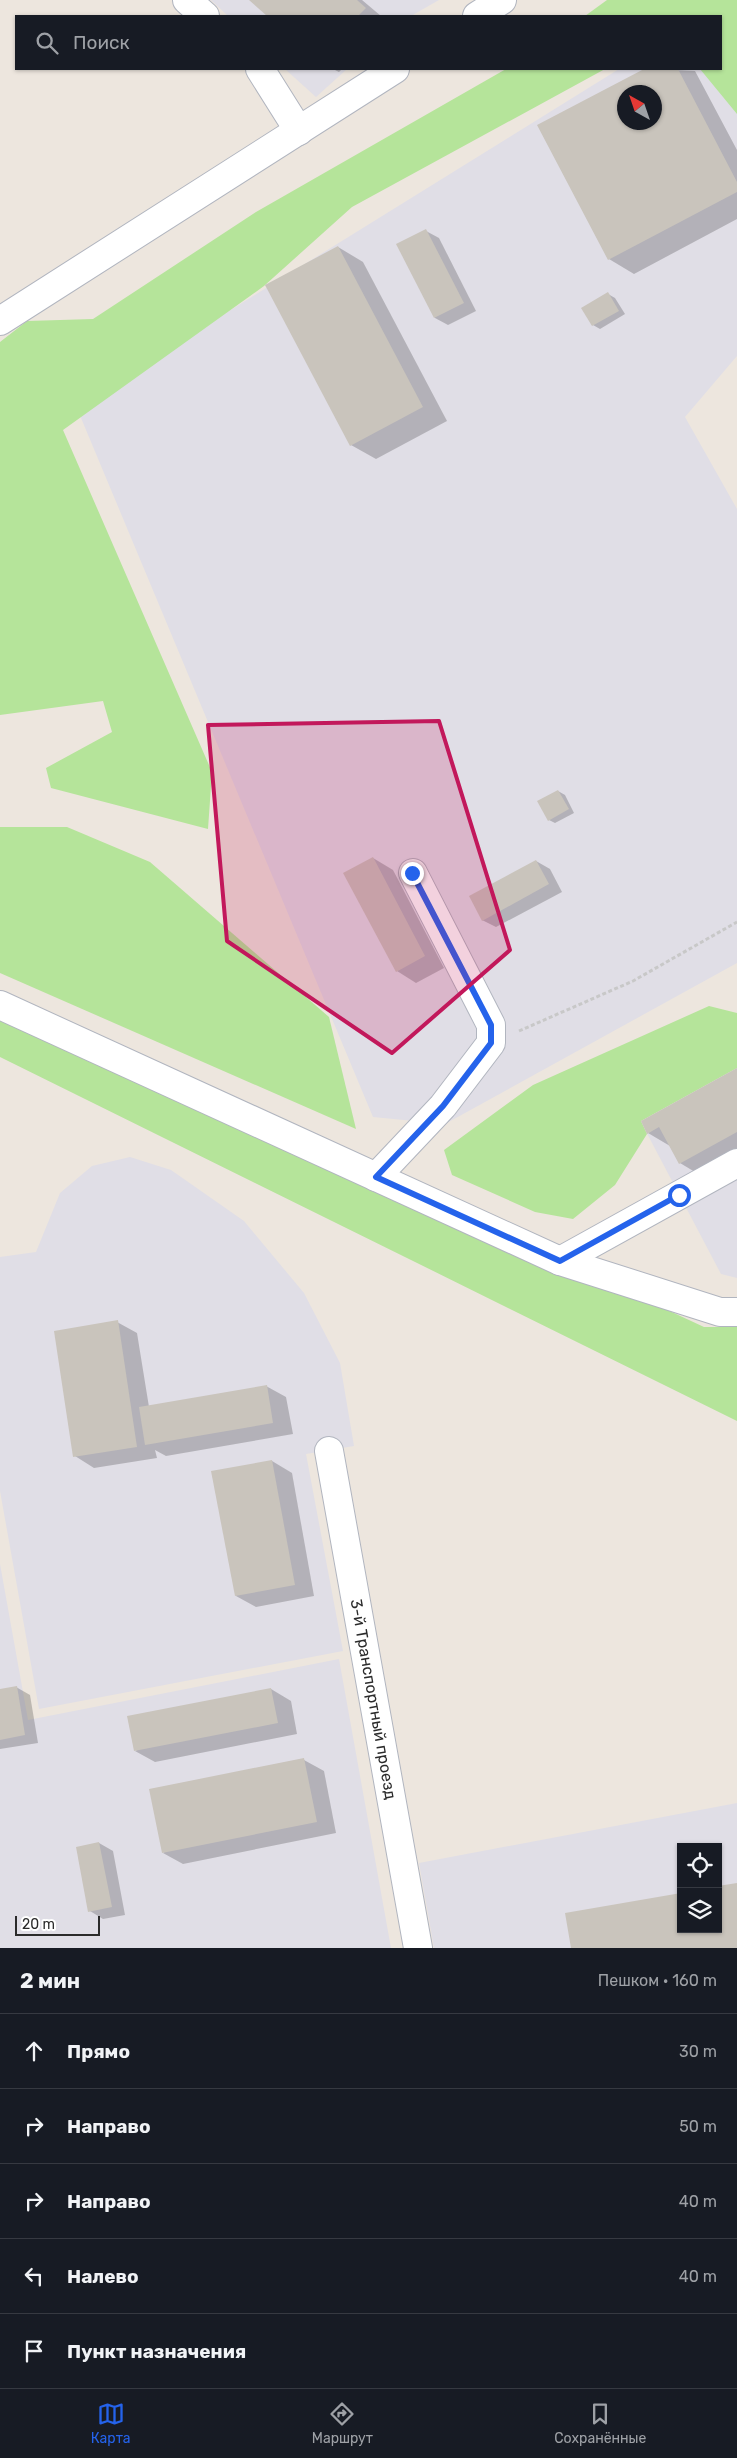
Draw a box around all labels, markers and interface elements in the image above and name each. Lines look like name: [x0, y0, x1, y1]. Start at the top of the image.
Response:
search box: [15, 15, 722, 70]
icon: search: [33, 29, 61, 57]
text: Поиск: [73, 31, 130, 54]
north arrow: [617, 85, 662, 130]
route end: [401, 862, 424, 885]
route start: [668, 1184, 691, 1207]
street label: 3-й Транспортный проезд: [347, 1597, 401, 1801]
map controls: [677, 1843, 722, 1933]
button: locate: [677, 1843, 722, 1888]
button: layers: [677, 1888, 722, 1933]
scale bar: [15, 1913, 100, 1936]
text: 20 m: [22, 1916, 55, 1933]
text: 2 мин: [20, 1968, 80, 1993]
text: Пешком · 160 m: [598, 1971, 717, 1990]
icon: ahead: [20, 2037, 48, 2065]
text: Прямо: [67, 2040, 130, 2063]
text: 30 m: [679, 2042, 717, 2061]
icon: right: [20, 2112, 48, 2140]
text: Направо: [67, 2115, 151, 2138]
text: 50 m: [679, 2117, 717, 2136]
icon: right: [20, 2187, 48, 2215]
text: Направо: [67, 2190, 151, 2213]
text: 40 m: [679, 2192, 717, 2211]
icon: left: [20, 2262, 48, 2290]
text: Налево: [67, 2265, 139, 2288]
text: 40 m: [679, 2267, 717, 2286]
icon: arrive: [20, 2337, 48, 2365]
text: Пункт назначения: [67, 2340, 246, 2363]
tab: Карта: [91, 2400, 131, 2447]
tab: Маршрут: [312, 2400, 373, 2447]
tab: Сохранённые: [554, 2400, 646, 2447]

